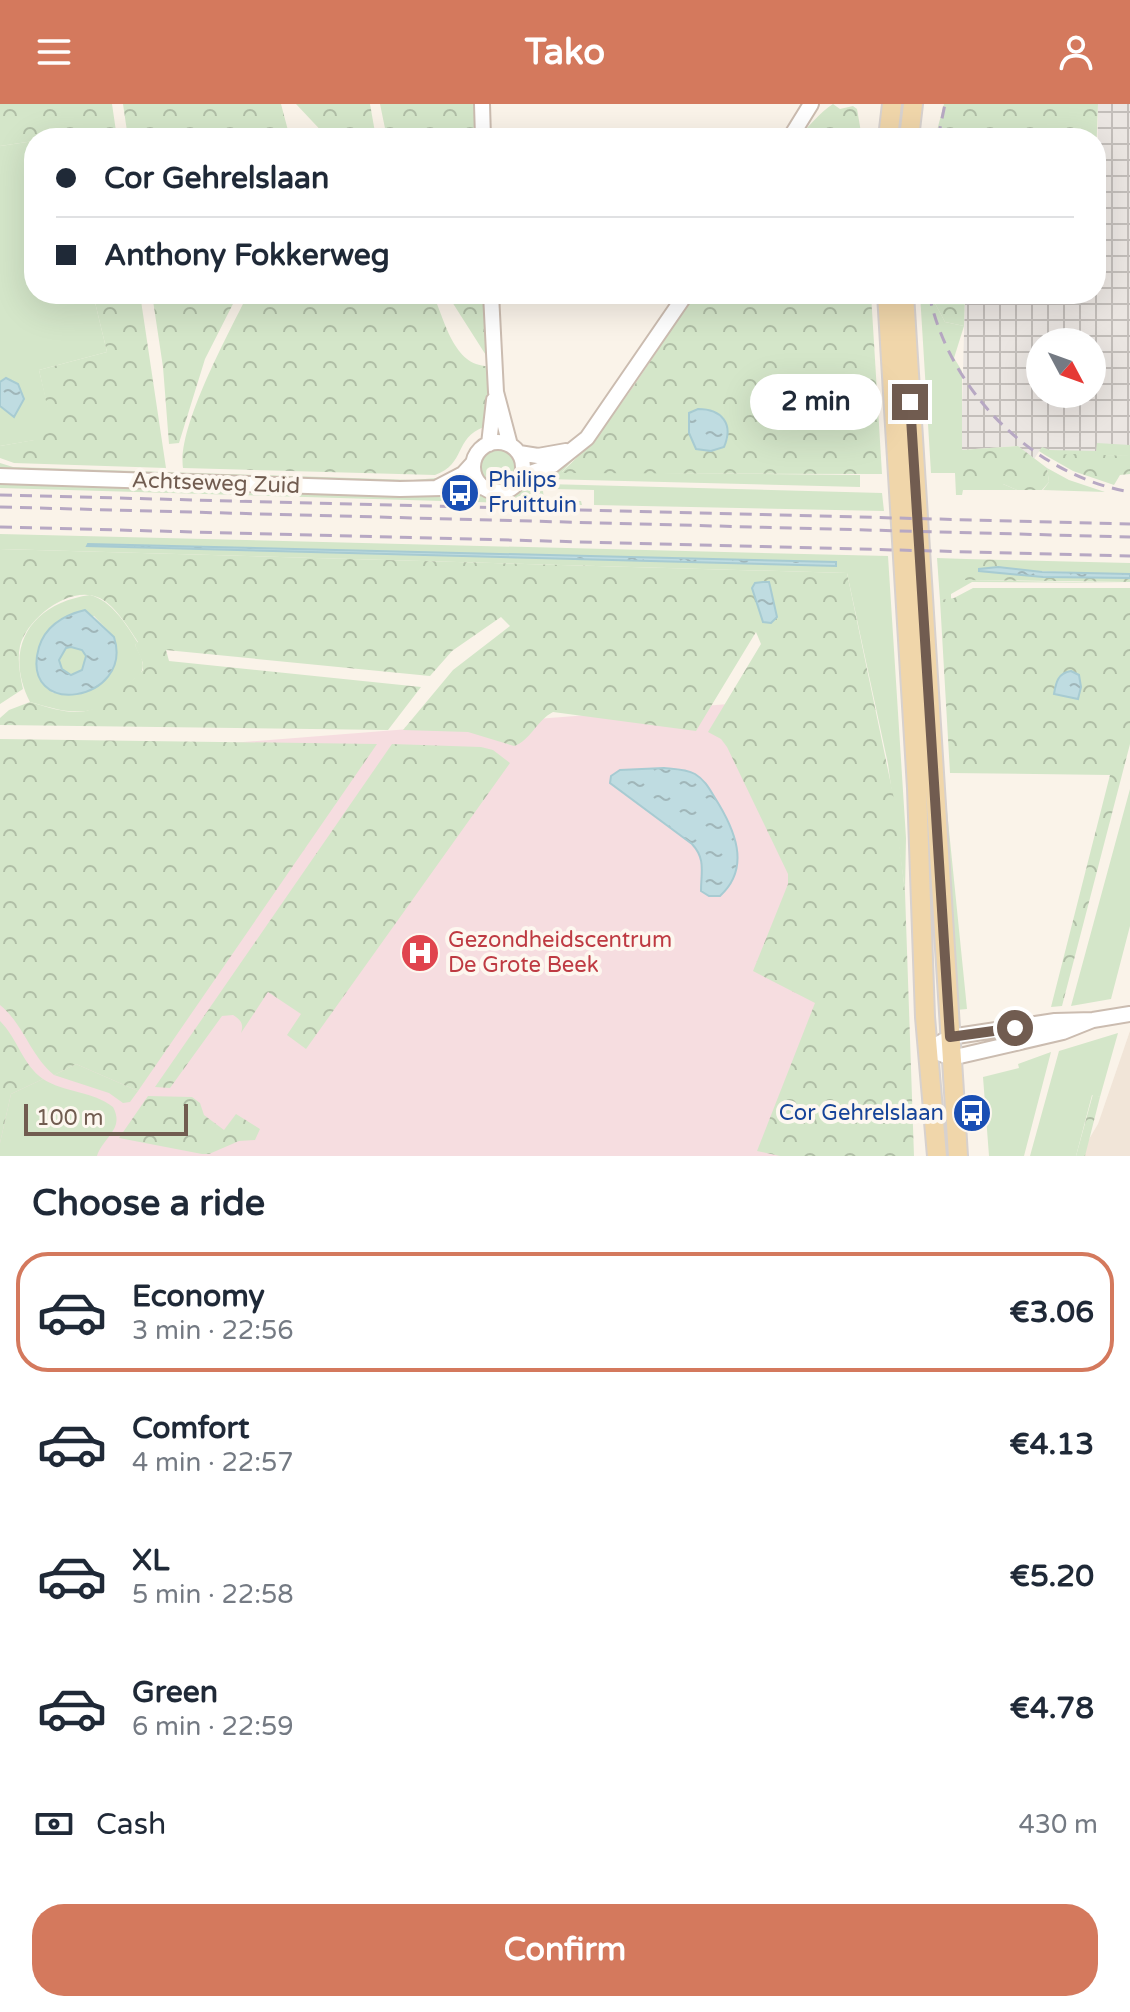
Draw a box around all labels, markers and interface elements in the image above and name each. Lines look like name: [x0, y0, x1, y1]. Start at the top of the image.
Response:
icon: menu: [32, 30, 76, 74]
icon: person: [1054, 30, 1098, 74]
text: Tako: [525, 31, 605, 74]
text: Cor Gehrelslaan: [104, 160, 329, 197]
text: Anthony Fokkerweg: [104, 237, 390, 274]
north arrow: [1026, 328, 1106, 408]
map controls: [1026, 328, 1106, 408]
callout: 2 min: [750, 374, 882, 430]
route end: [892, 384, 928, 420]
text: 2 min: [781, 386, 851, 417]
street label: Achtseweg Zuid: [131, 467, 301, 499]
place label: Philips Fruittuin: [488, 467, 577, 518]
bus stop icon: Philips Fruittuin: [439, 472, 481, 514]
place label: Gezondheidscentrum De Grote Beek: [448, 927, 672, 978]
hospital icon: Gezondheidscentrum De Grote Beek: [399, 932, 441, 974]
route start: [997, 1010, 1033, 1046]
bus stop icon: Cor Gehrelslaan: [951, 1092, 993, 1134]
scale bar: [24, 1100, 188, 1136]
place label: Cor Gehrelslaan: [779, 1100, 944, 1126]
text: 100 m: [36, 1105, 103, 1131]
text: Choose a ride: [32, 1182, 265, 1225]
icon: car: [36, 1276, 108, 1348]
text: Economy: [132, 1278, 265, 1315]
text: €3.06: [1009, 1294, 1094, 1331]
text: 3 min · 22:56: [132, 1315, 294, 1346]
icon: car: [36, 1408, 108, 1480]
text: Comfort: [132, 1410, 250, 1447]
text: €4.13: [1009, 1426, 1094, 1463]
text: 4 min · 22:57: [132, 1447, 294, 1478]
icon: car: [36, 1540, 108, 1612]
text: XL: [132, 1542, 169, 1579]
text: €5.20: [1010, 1558, 1094, 1595]
text: 5 min · 22:58: [132, 1579, 294, 1610]
icon: car: [36, 1672, 108, 1744]
text: Green: [132, 1674, 218, 1711]
text: €4.78: [1010, 1690, 1094, 1727]
text: 6 min · 22:59: [132, 1711, 294, 1742]
icon: cash: [32, 1802, 76, 1846]
text: Cash: [96, 1806, 166, 1843]
text: 430 m: [1018, 1809, 1098, 1840]
button: Confirm: [32, 1904, 1098, 1996]

